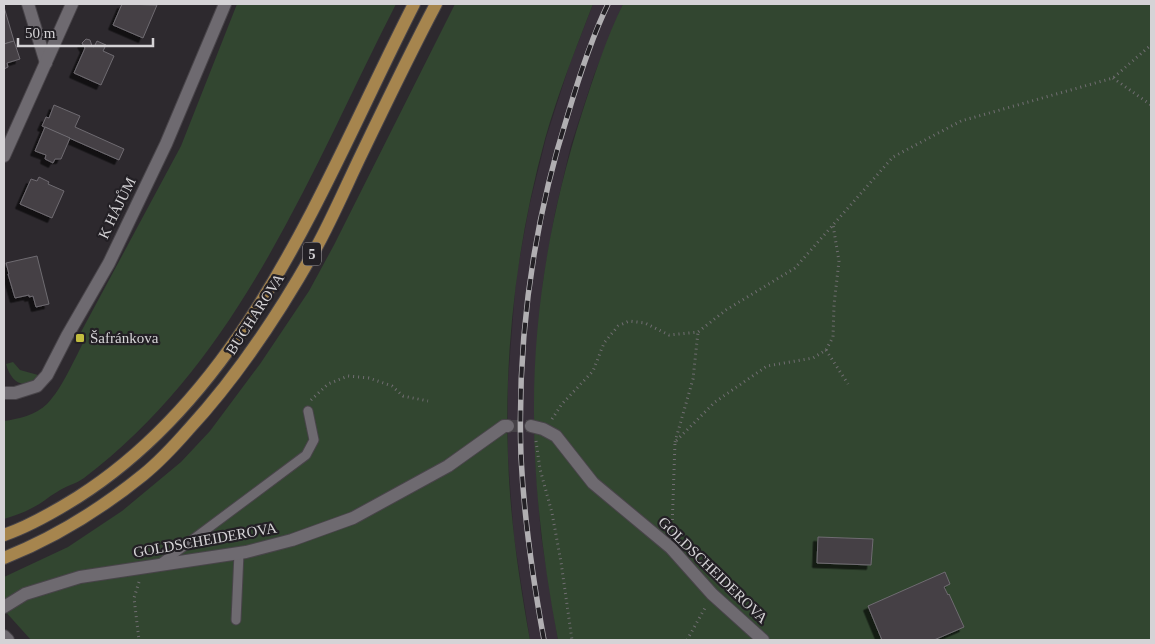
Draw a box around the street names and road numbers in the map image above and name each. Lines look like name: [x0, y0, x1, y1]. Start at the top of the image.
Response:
street label: K HÁJŮM: [94, 174, 139, 241]
road number: 5: [303, 242, 321, 266]
street label: BUCHAROVA: [223, 270, 287, 357]
street label: GOLDSCHEIDEROVA: [655, 514, 771, 626]
street label: GOLDSCHEIDEROVA: [132, 519, 278, 561]

